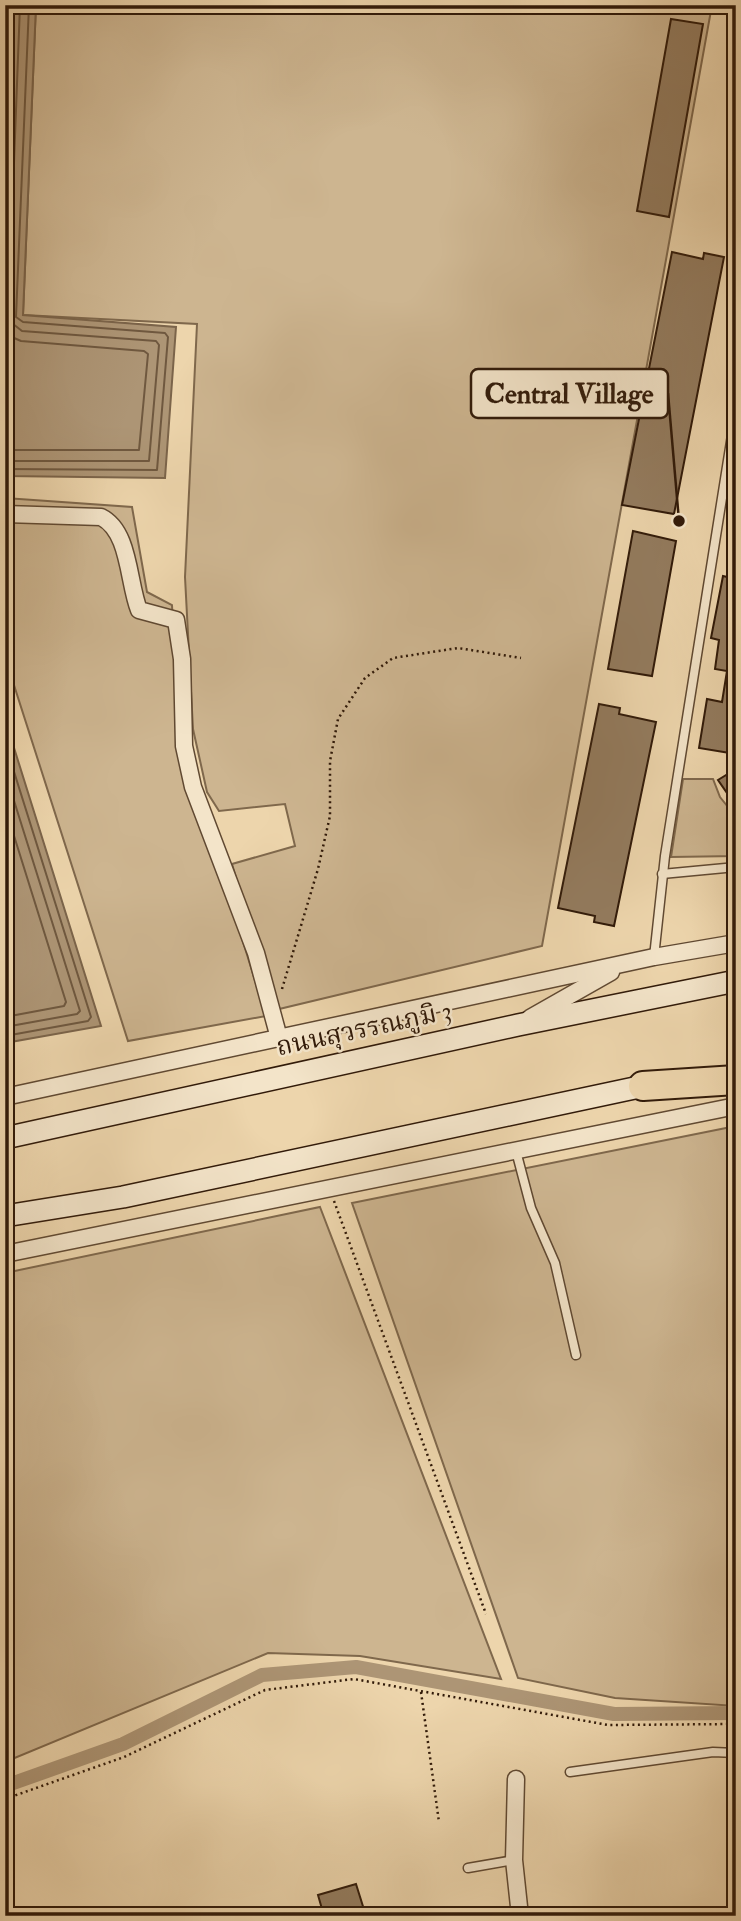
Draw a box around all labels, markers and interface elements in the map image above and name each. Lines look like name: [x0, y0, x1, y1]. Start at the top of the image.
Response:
callout: Central Village: [471, 369, 668, 418]
text: Central Village: [484, 377, 654, 412]
street label: ถนนสุวรรณภูมิ 3: [273, 995, 455, 1064]

